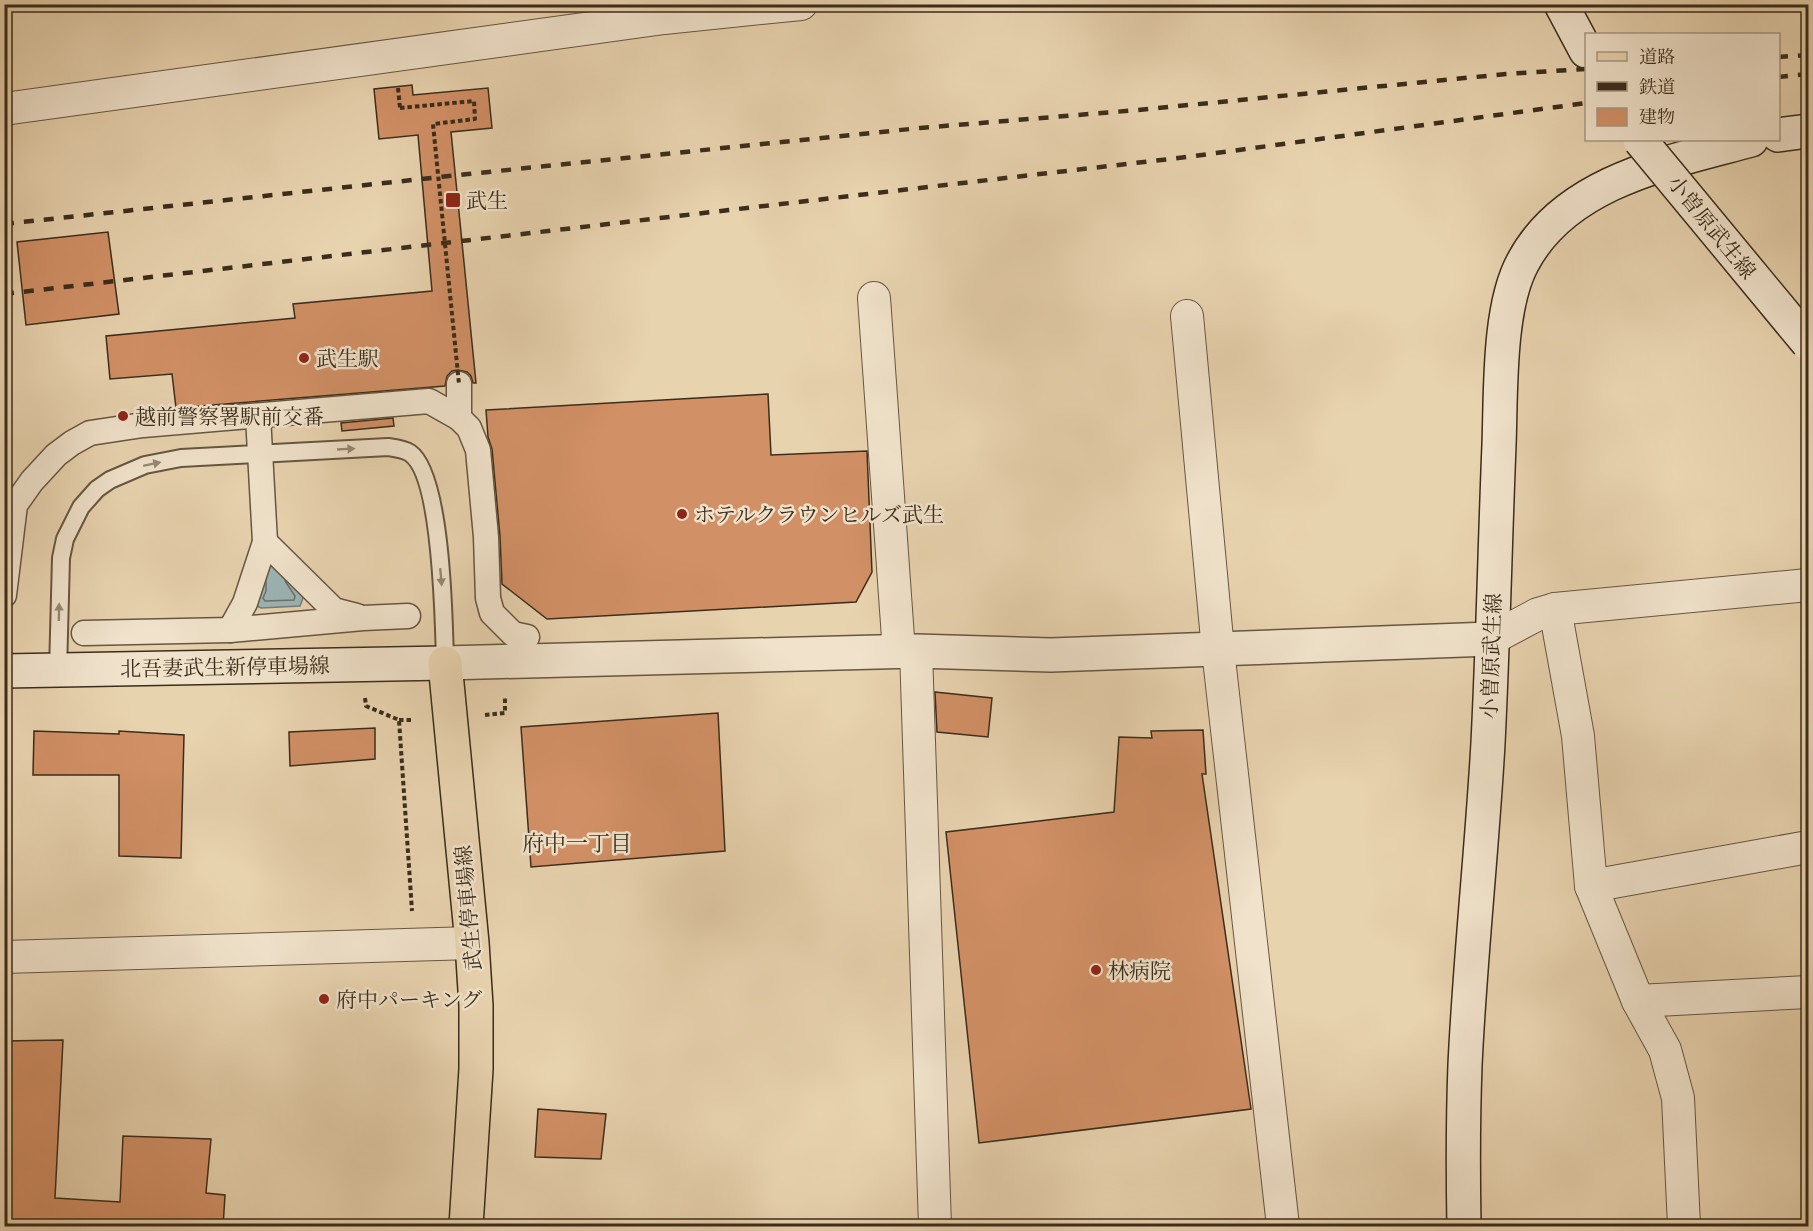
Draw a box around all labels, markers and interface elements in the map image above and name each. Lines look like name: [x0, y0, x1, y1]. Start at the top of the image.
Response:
legend: [1585, 33, 1780, 141]
text: 道路: [1639, 45, 1675, 68]
text: 鉄道: [1639, 75, 1675, 98]
text: 建物: [1639, 105, 1675, 128]
street label: 小曽原武生線: [1662, 170, 1762, 284]
place label: 武生: [466, 187, 508, 214]
marker: 武生: [444, 191, 462, 209]
place label: 武生駅: [316, 345, 379, 372]
marker: 武生駅: [297, 351, 311, 365]
place label: 越前警察署駅前交番: [135, 403, 324, 430]
marker: 越前警察署駅前交番: [116, 409, 130, 423]
one-way arrow: [337, 444, 356, 453]
one-way arrow: [143, 458, 161, 468]
place label: ホテルクラウンヒルズ武生: [694, 501, 944, 528]
marker: ホテルクラウンヒルズ武生: [675, 507, 689, 521]
one-way arrow: [436, 568, 446, 587]
street label: 小曽原武生線: [1475, 593, 1507, 719]
one-way arrow: [54, 603, 64, 622]
street label: 北吾妻武生新停車場線: [120, 652, 330, 682]
district label: 府中一丁目: [522, 829, 632, 858]
street label: 武生停車場線: [449, 844, 487, 972]
place label: 林病院: [1108, 957, 1171, 984]
marker: 林病院: [1089, 963, 1103, 977]
place label: 府中パーキング: [336, 986, 482, 1013]
marker: 府中パーキング: [317, 992, 331, 1006]

